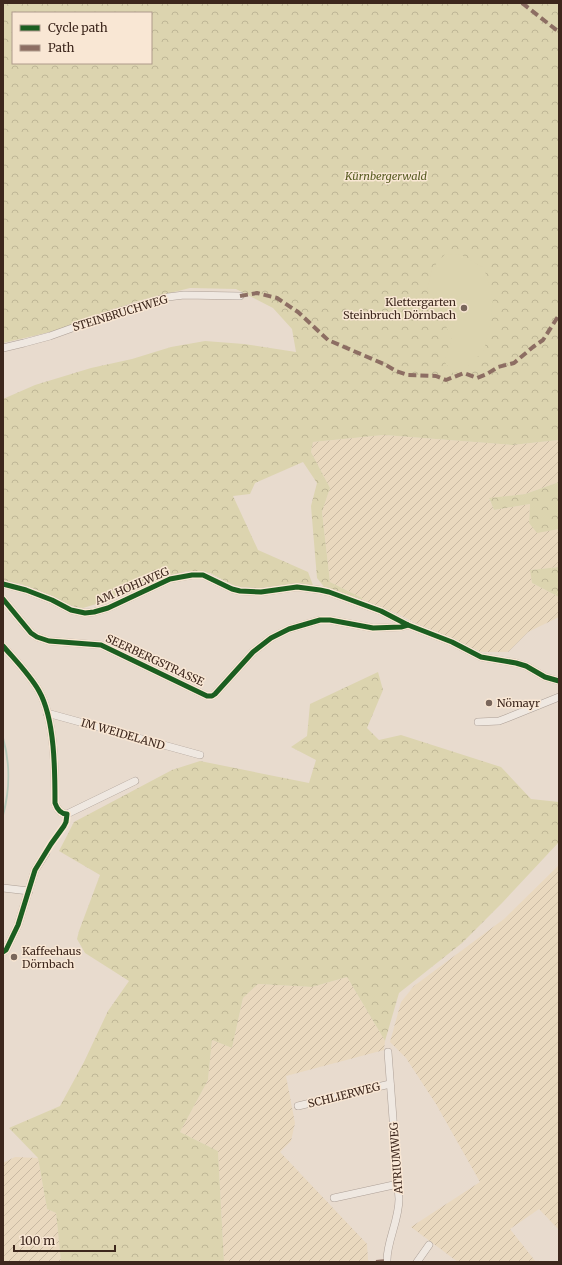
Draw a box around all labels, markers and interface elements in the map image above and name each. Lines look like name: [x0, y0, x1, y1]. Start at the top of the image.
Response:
legend: [12, 12, 152, 64]
text: Cycle path: [48, 20, 108, 35]
text: Path: [48, 40, 74, 55]
park label: Kürnbergerwald: [344, 169, 428, 183]
street label: STEINBRUCHWEG: [71, 292, 169, 334]
place label: Klettergarten Steinbruch Dörnbach: [343, 295, 457, 322]
marker: Klettergarten Steinbruch Dörnbach: [459, 303, 469, 313]
street label: AM HOHLWEG: [92, 564, 171, 608]
street label: SEERBERGSTRASSE: [103, 631, 207, 689]
place label: Nömayr: [497, 696, 540, 710]
marker: Nömayr: [484, 698, 494, 708]
street label: IM WEIDELAND: [79, 715, 167, 753]
place label: Kaffeehaus Dörnbach: [22, 944, 81, 971]
marker: Kaffeehaus Dörnbach: [9, 952, 19, 962]
street label: SCHLIERWEG: [306, 1079, 382, 1111]
street label: ATRIUMWEG: [387, 1122, 406, 1195]
scale bar: [14, 1227, 115, 1253]
text: 100 m: [20, 1233, 55, 1248]

